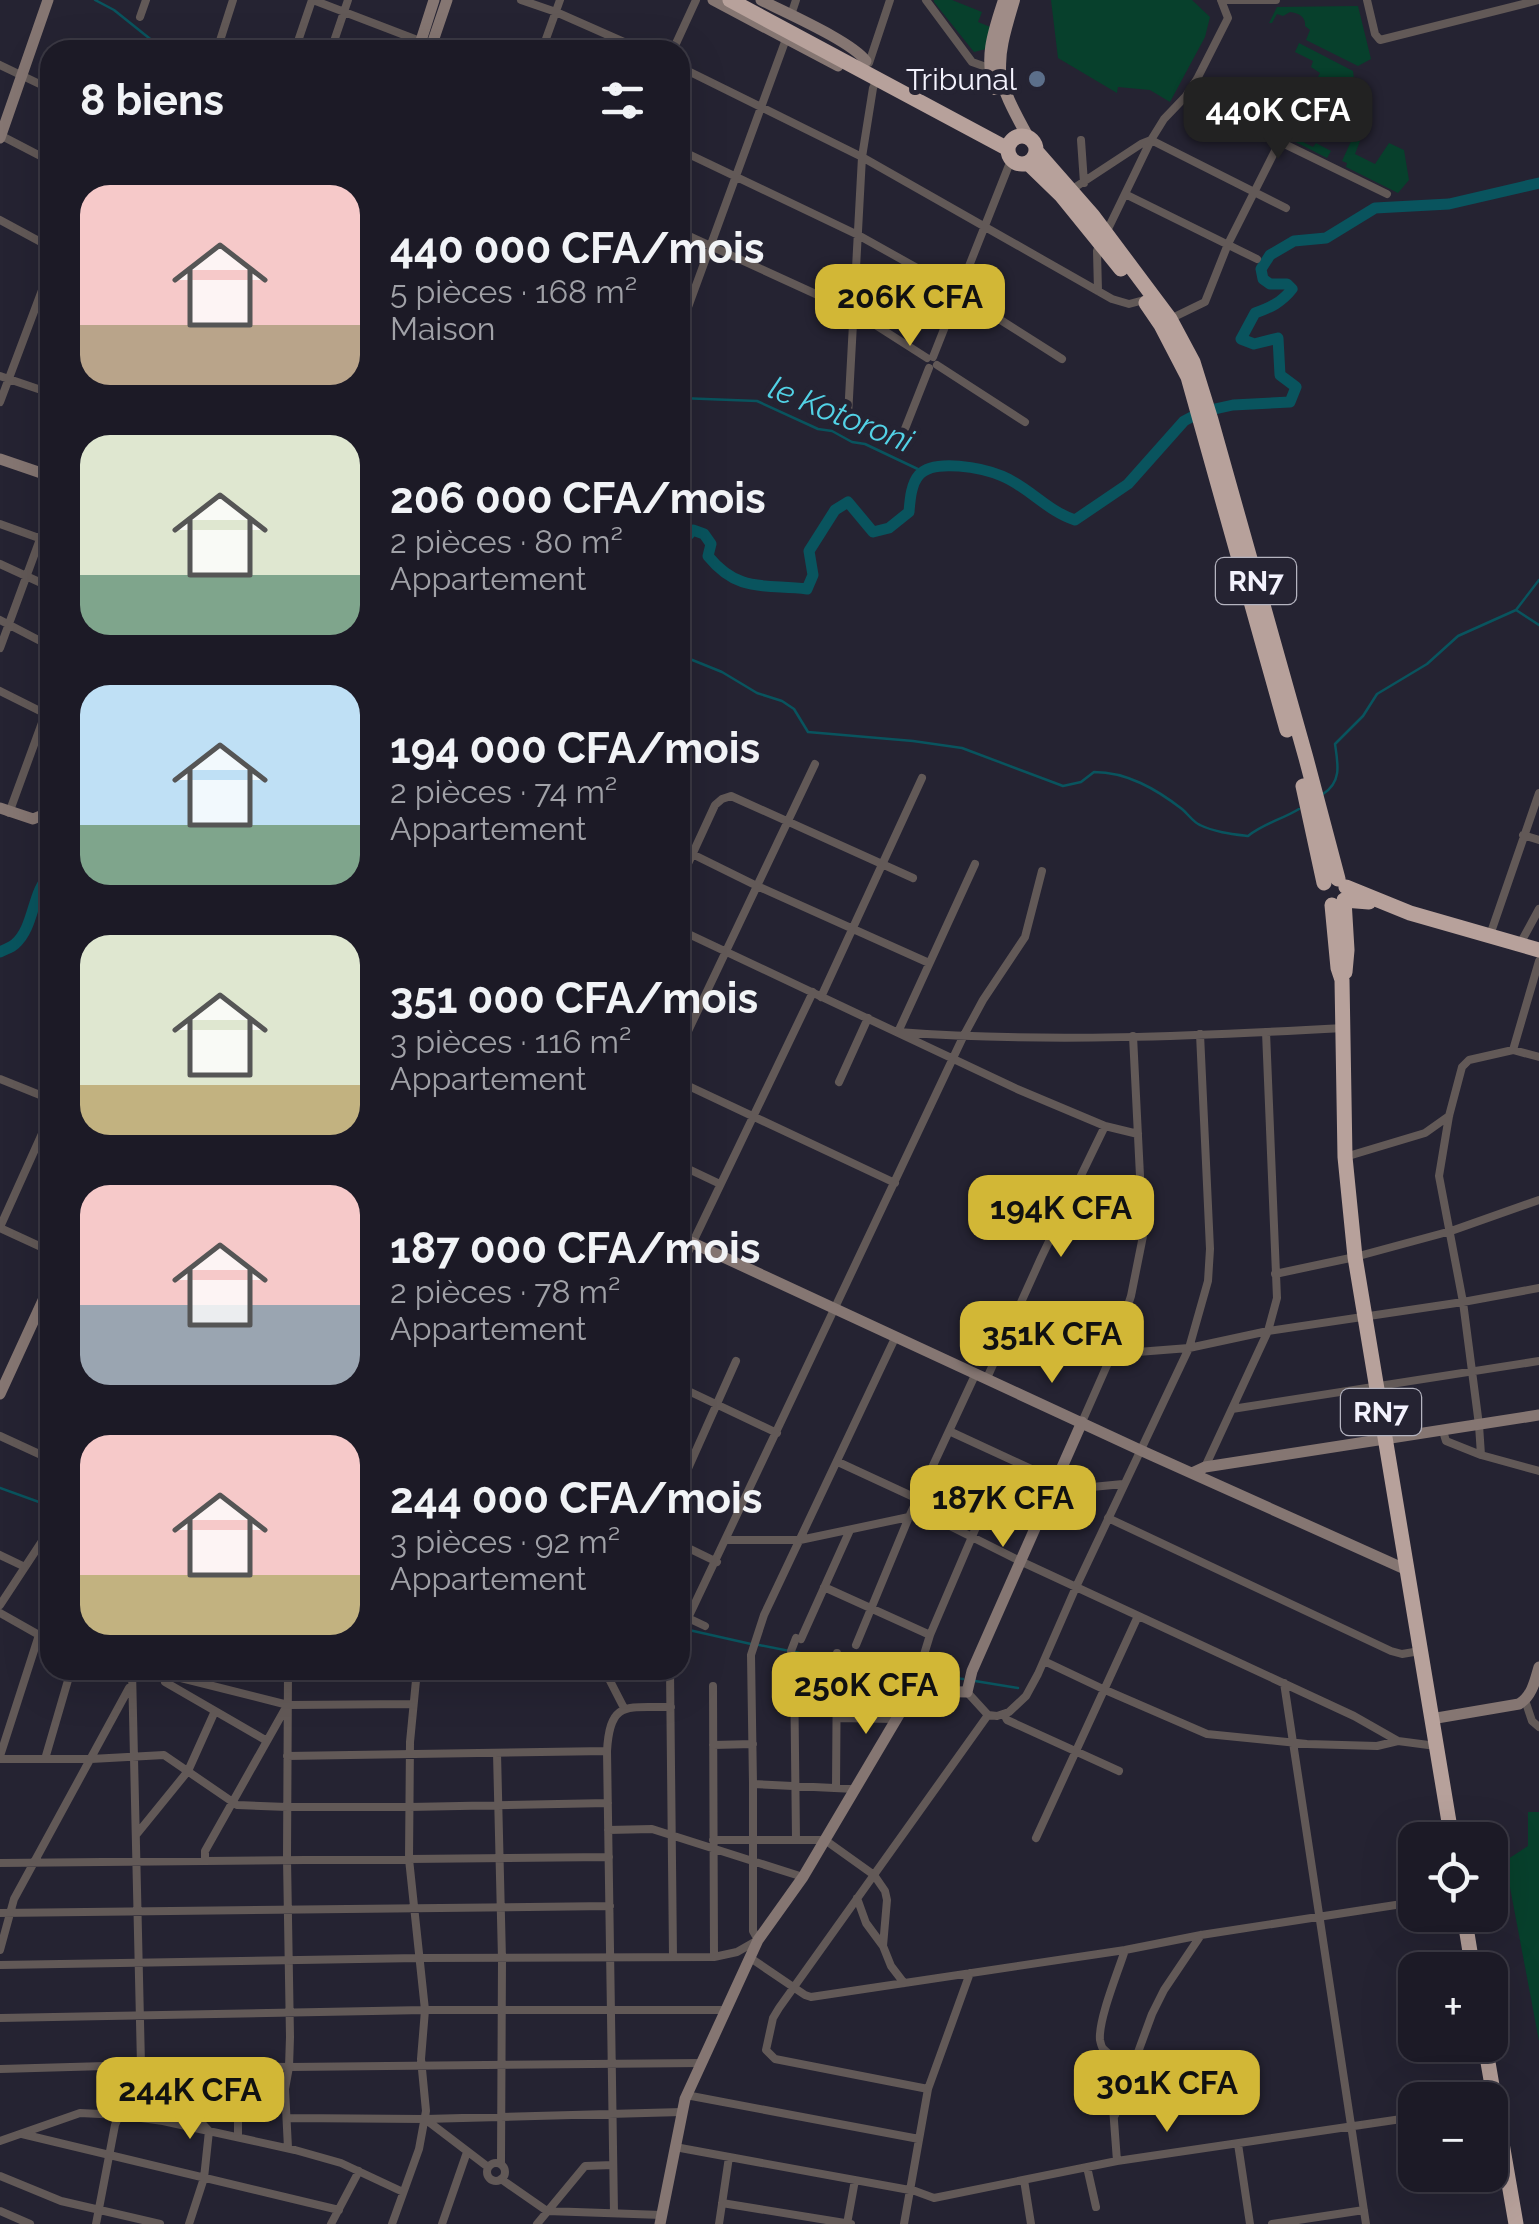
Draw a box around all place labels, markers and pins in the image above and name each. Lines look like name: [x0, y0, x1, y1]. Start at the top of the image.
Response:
place label: Tribunal: [906, 62, 1018, 97]
marker: Tribunal: [1026, 68, 1048, 90]
pin: 440K CFA: [1175, 77, 1381, 162]
pin: 206K CFA: [807, 264, 1013, 349]
pin: 194K CFA: [958, 1175, 1164, 1260]
pin: 351K CFA: [949, 1301, 1155, 1386]
pin: 187K CFA: [900, 1465, 1106, 1550]
pin: 250K CFA: [763, 1652, 969, 1737]
pin: 301K CFA: [1064, 2050, 1270, 2135]
pin: 244K CFA: [87, 2057, 293, 2142]

